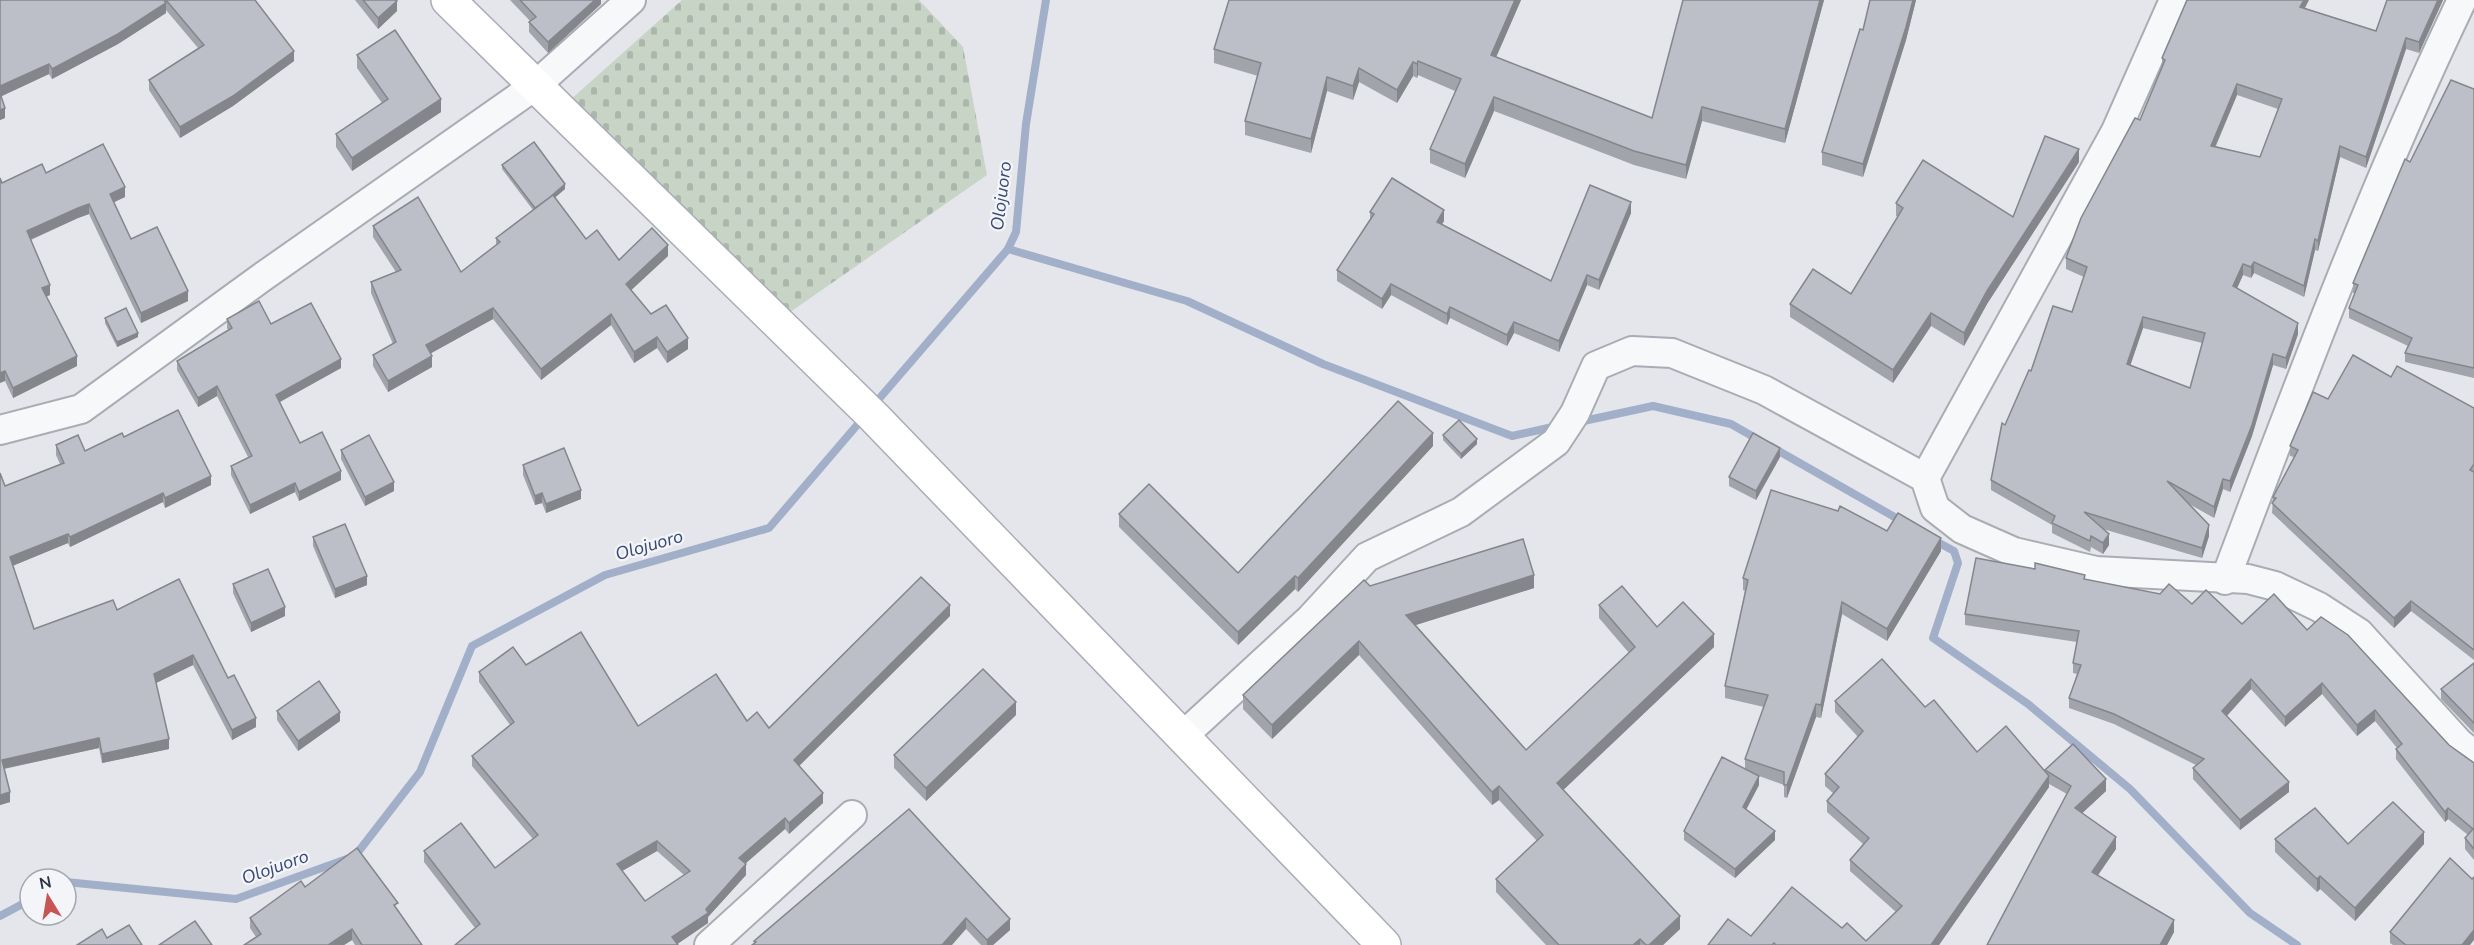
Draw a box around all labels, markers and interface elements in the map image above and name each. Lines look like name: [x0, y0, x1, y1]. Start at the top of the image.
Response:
water label: Olojuoro: [985, 160, 1017, 232]
water label: Olojuoro: [612, 524, 686, 566]
water label: Olojuoro: [238, 844, 312, 890]
north arrow: [18, 867, 78, 927]
text: N: [37, 871, 53, 895]

